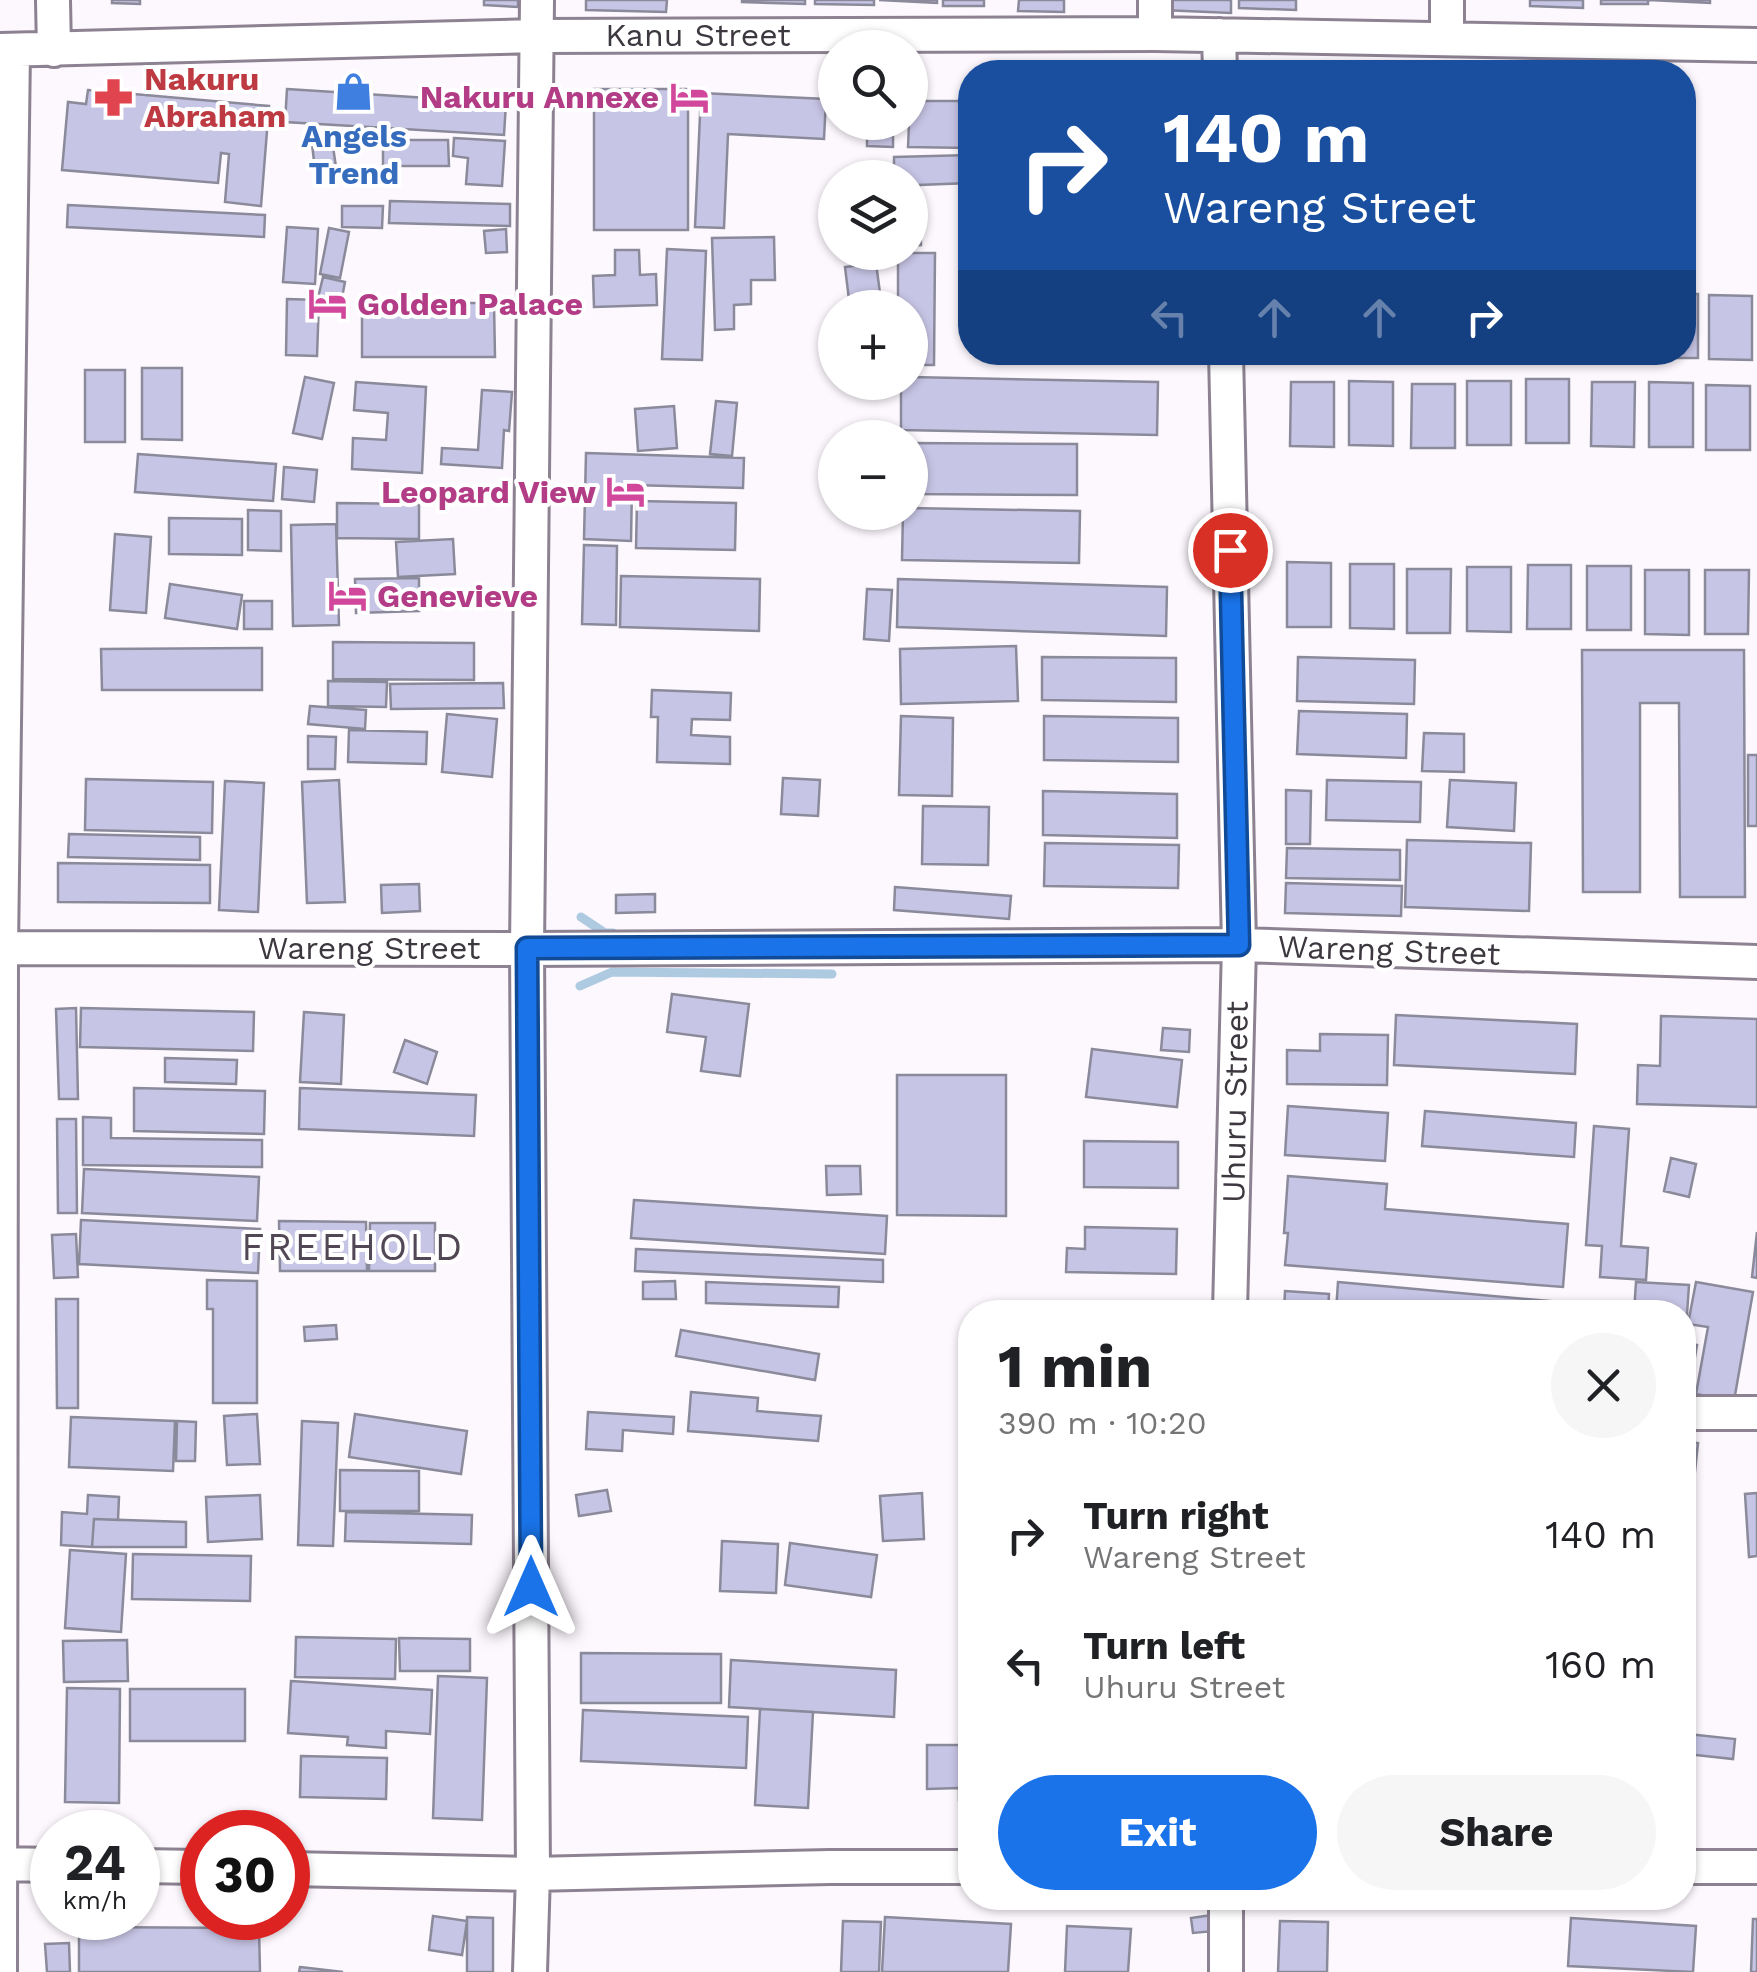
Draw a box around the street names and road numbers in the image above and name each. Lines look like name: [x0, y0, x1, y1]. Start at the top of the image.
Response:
street label: Kanu Street: [605, 16, 791, 54]
street label: Wareng Street: [1277, 927, 1501, 973]
street label: Wareng Street: [258, 929, 480, 967]
street label: Uhuru Street: [1214, 1001, 1256, 1203]

